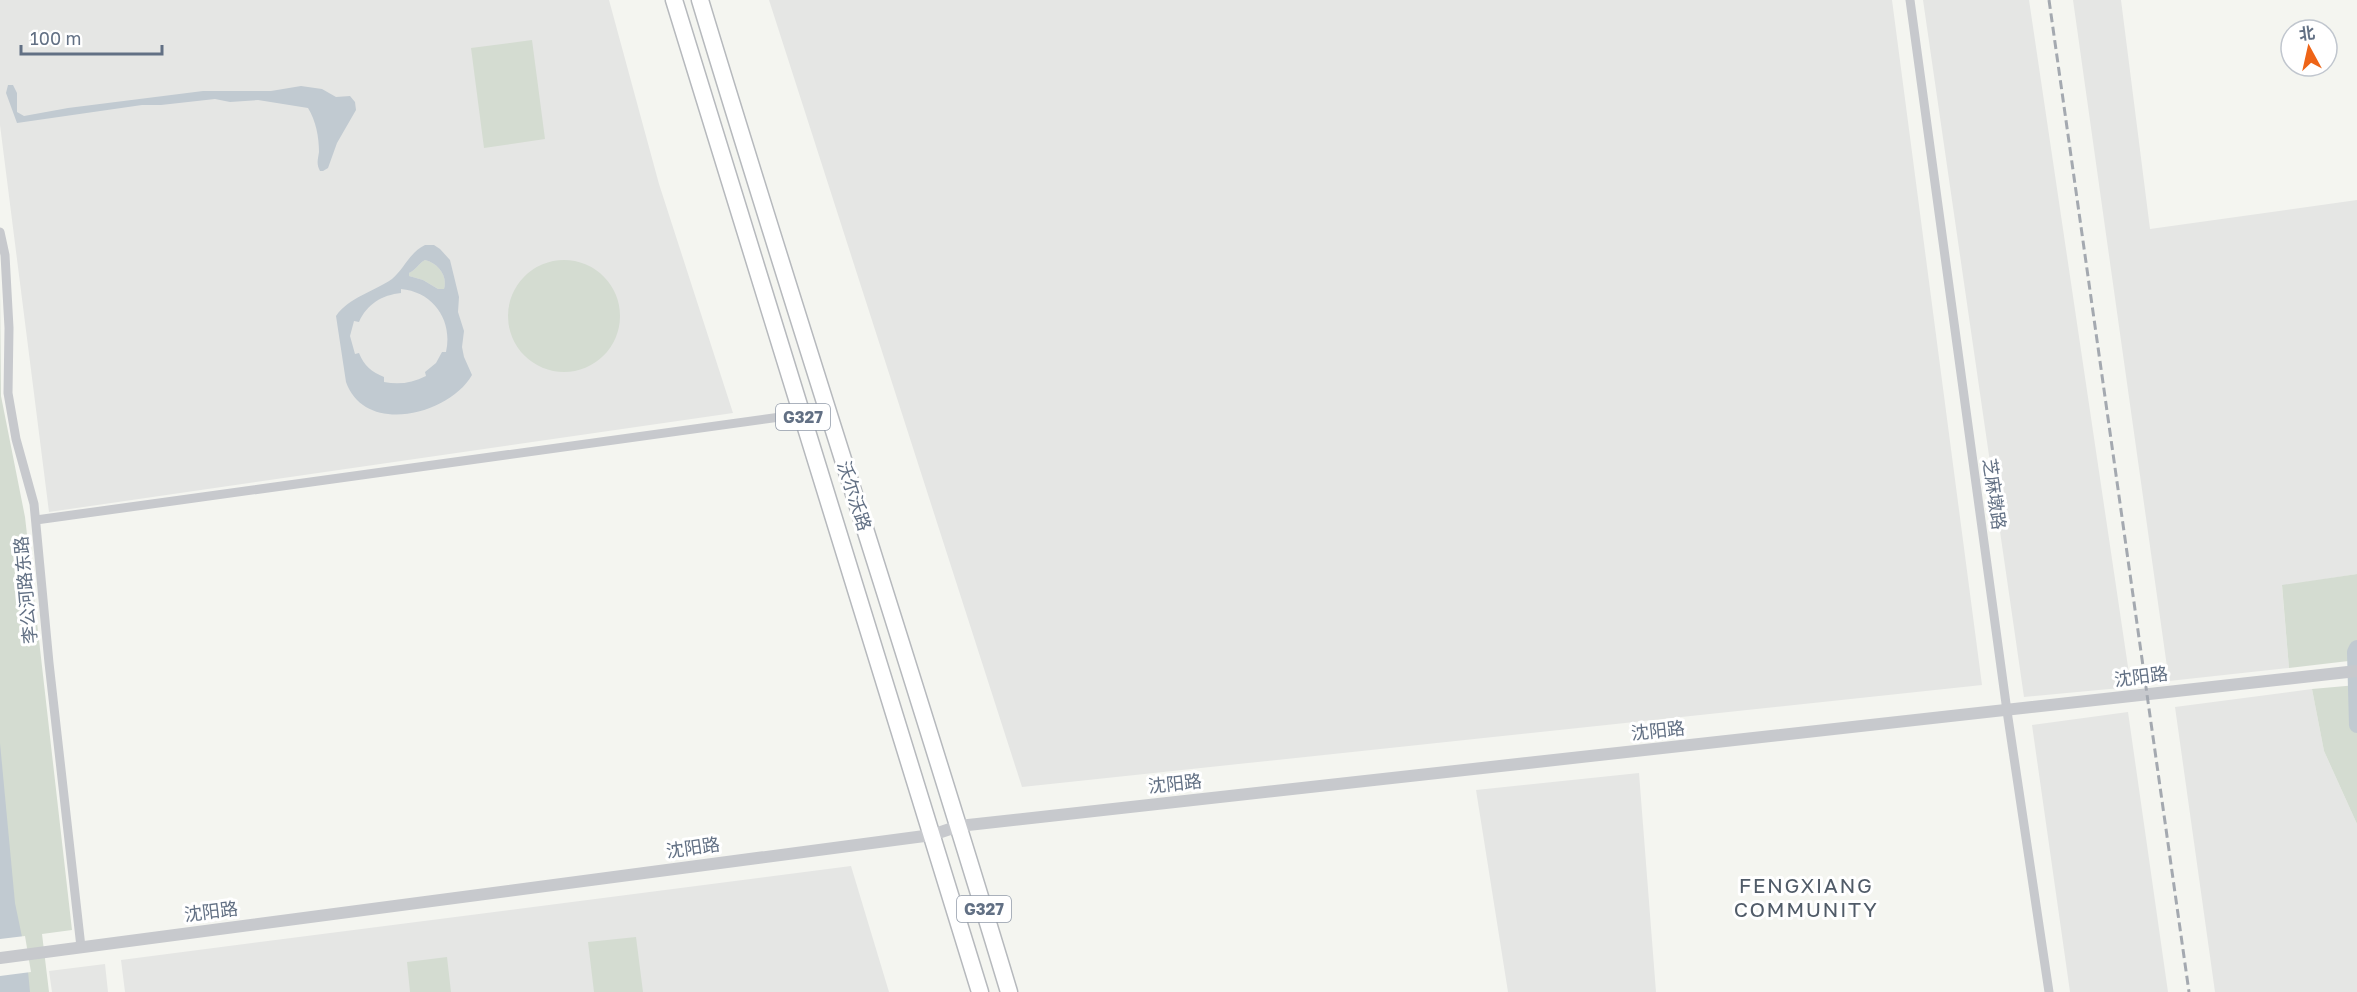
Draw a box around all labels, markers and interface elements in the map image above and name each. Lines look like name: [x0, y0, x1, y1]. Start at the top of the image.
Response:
scale bar: [21, 18, 162, 56]
north arrow: [2279, 18, 2339, 78]
text: 北: [2298, 22, 2316, 44]
text: 100 m: [30, 27, 81, 49]
road number: G327: [776, 404, 830, 430]
street label: 芝麻墩路: [1979, 457, 2011, 531]
street label: 沃尔沃路: [833, 458, 877, 533]
street label: 李公河路东路: [9, 535, 41, 645]
street label: 沈阳路: [2113, 662, 2169, 690]
street label: 沈阳路: [1630, 716, 1686, 744]
street label: 沈阳路: [1147, 769, 1203, 797]
street label: 沈阳路: [665, 832, 721, 862]
district label: FENGXIANG COMMUNITY: [1734, 872, 1878, 922]
road number: G327: [957, 896, 1011, 922]
street label: 沈阳路: [183, 897, 239, 925]

